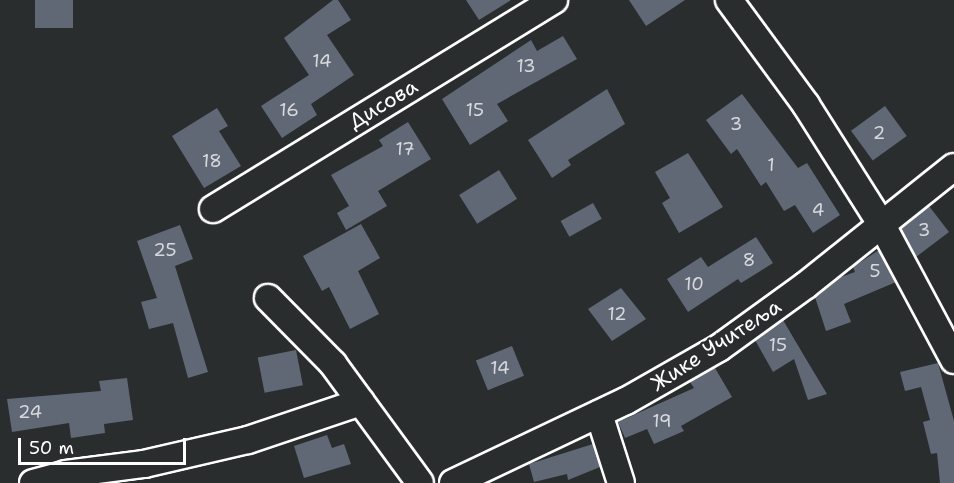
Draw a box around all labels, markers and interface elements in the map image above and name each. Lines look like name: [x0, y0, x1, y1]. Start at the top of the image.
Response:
house number: 14: [312, 50, 332, 72]
house number: 13: [516, 55, 536, 77]
street label: Дисова: [344, 74, 422, 134]
house number: 16: [279, 99, 299, 121]
house number: 15: [466, 99, 484, 121]
house number: 3: [730, 113, 742, 135]
house number: 2: [873, 122, 885, 144]
house number: 17: [395, 138, 415, 160]
house number: 18: [202, 150, 222, 172]
house number: 1: [767, 154, 775, 176]
house number: 4: [812, 199, 824, 221]
house number: 3: [918, 219, 930, 241]
house number: 25: [153, 239, 177, 261]
house number: 8: [743, 249, 755, 271]
house number: 5: [869, 260, 881, 282]
house number: 10: [684, 273, 704, 295]
street label: Жике Учитеља: [646, 294, 786, 396]
house number: 12: [607, 303, 627, 325]
house number: 15: [769, 334, 787, 356]
house number: 14: [490, 357, 510, 379]
house number: 24: [18, 401, 42, 423]
house number: 19: [652, 410, 672, 432]
scale bar: [21, 426, 189, 464]
text: 50 m: [29, 436, 74, 460]

